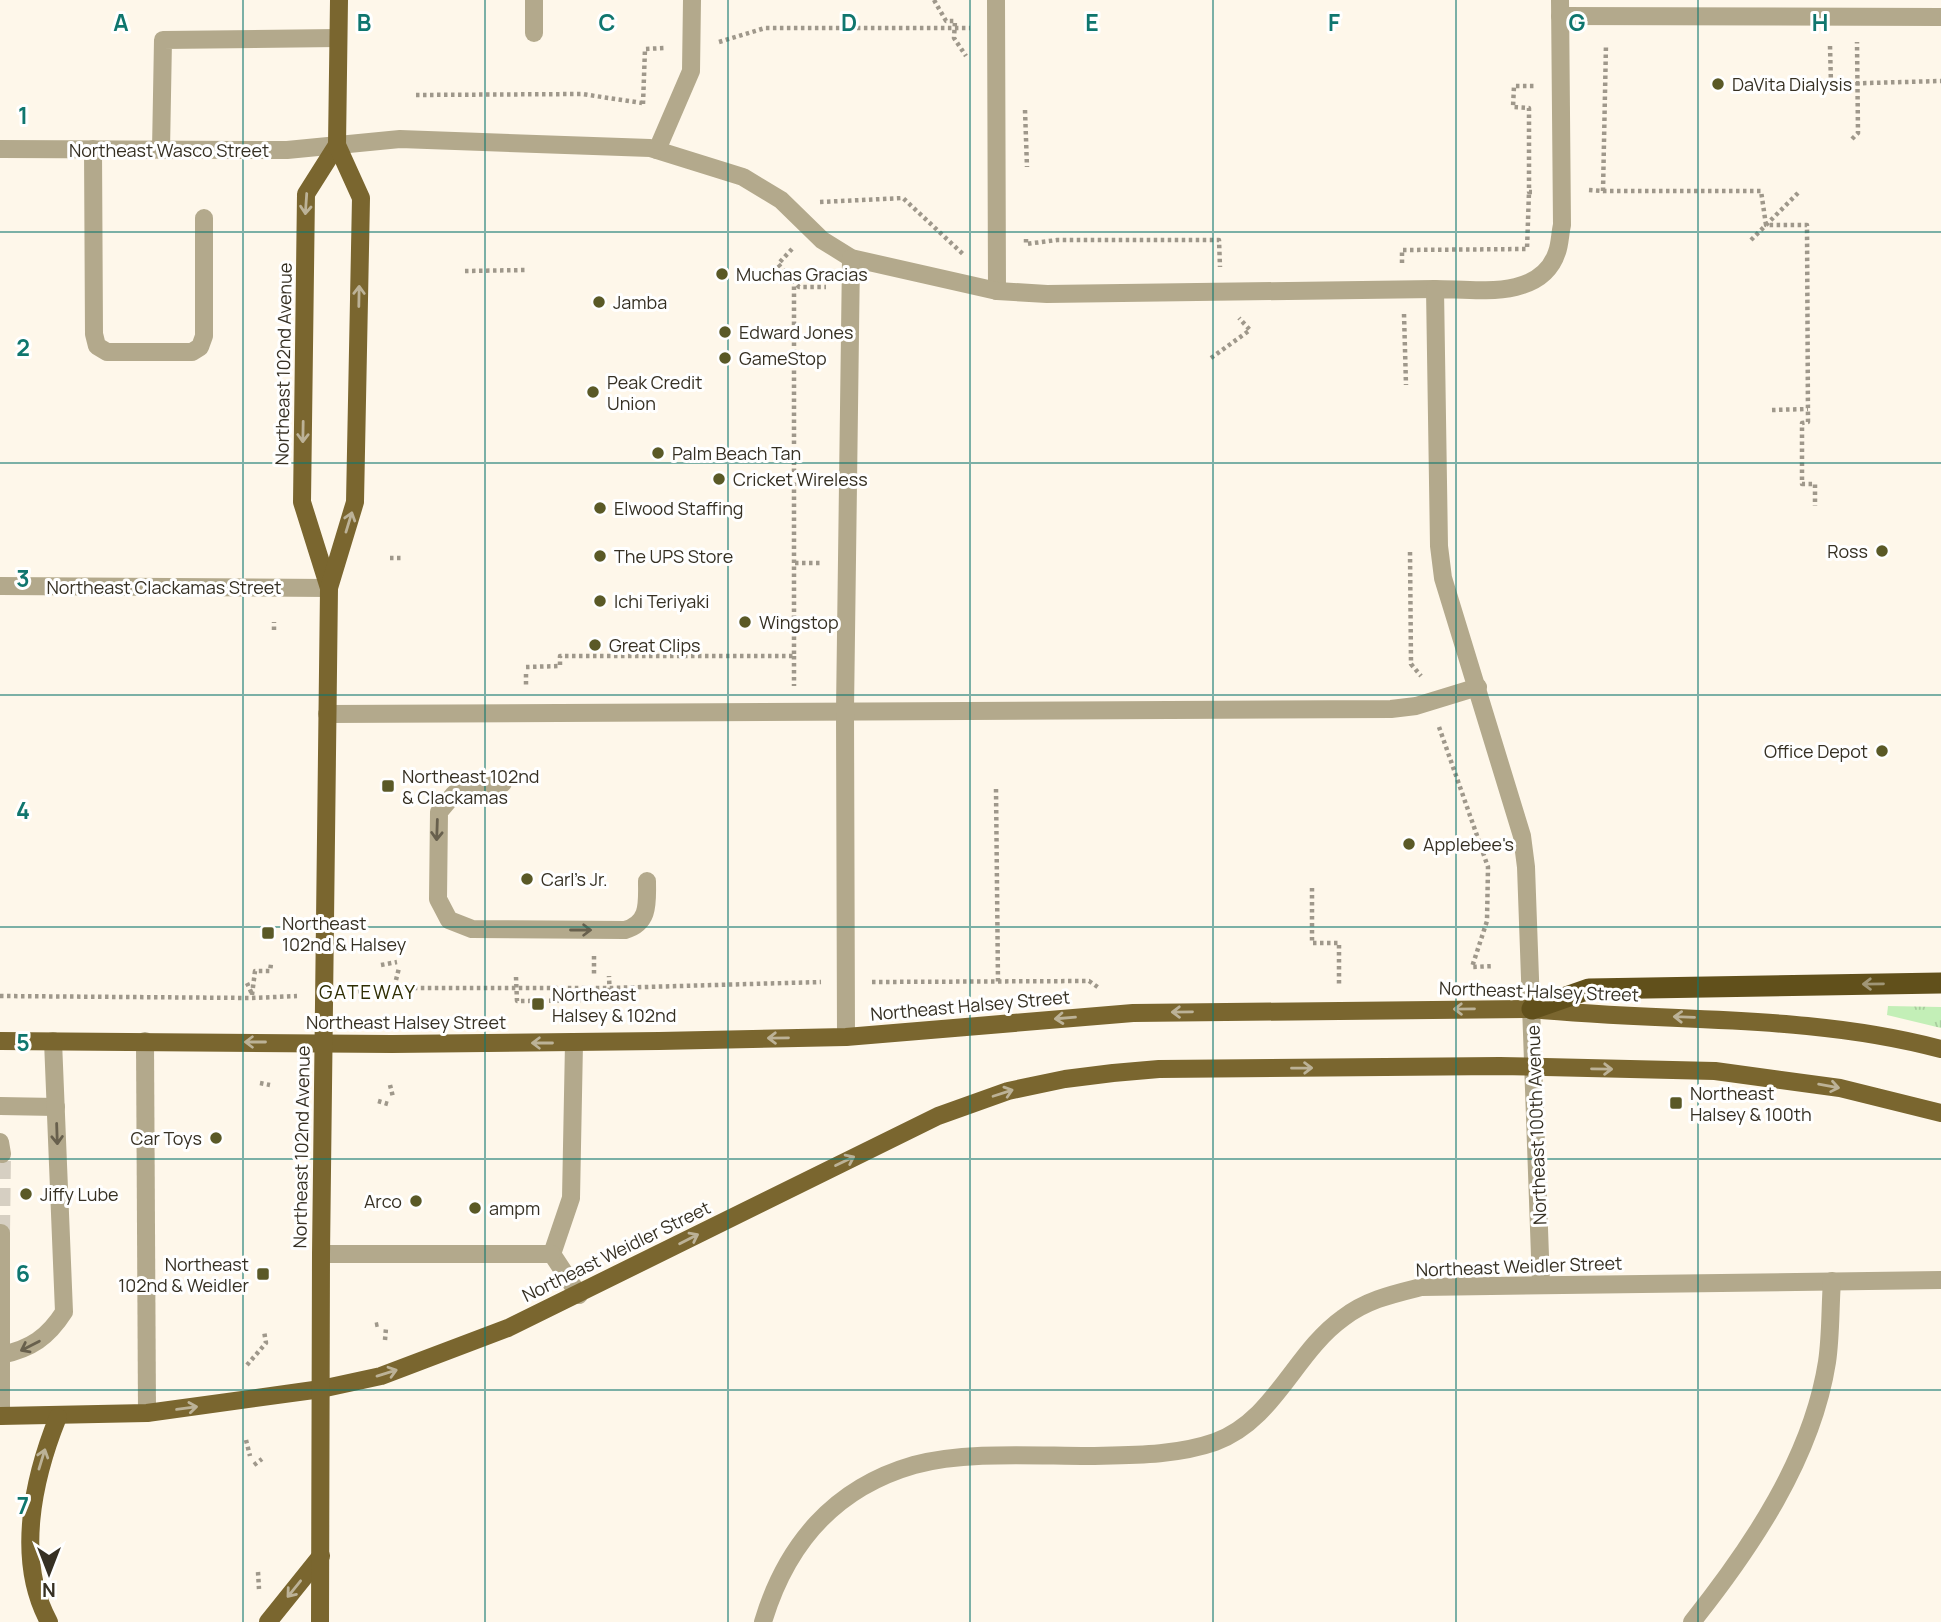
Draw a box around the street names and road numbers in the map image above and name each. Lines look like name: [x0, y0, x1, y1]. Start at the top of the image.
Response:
street label: Northeast Wasco Street: [69, 138, 269, 162]
street label: Northeast 102nd Avenue: [269, 262, 297, 466]
street label: Northeast Clackamas Street: [46, 575, 282, 599]
street label: Northeast Halsey Street: [1439, 976, 1639, 1006]
street label: Northeast Halsey Street: [869, 984, 1071, 1026]
street label: Northeast Halsey Street: [306, 1010, 506, 1034]
street label: Northeast 100th Avenue: [1521, 1025, 1551, 1225]
street label: Northeast 102nd Avenue: [287, 1045, 315, 1249]
street label: Northeast Weidler Street: [518, 1195, 714, 1307]
street label: Northeast Weidler Street: [1415, 1250, 1623, 1282]

